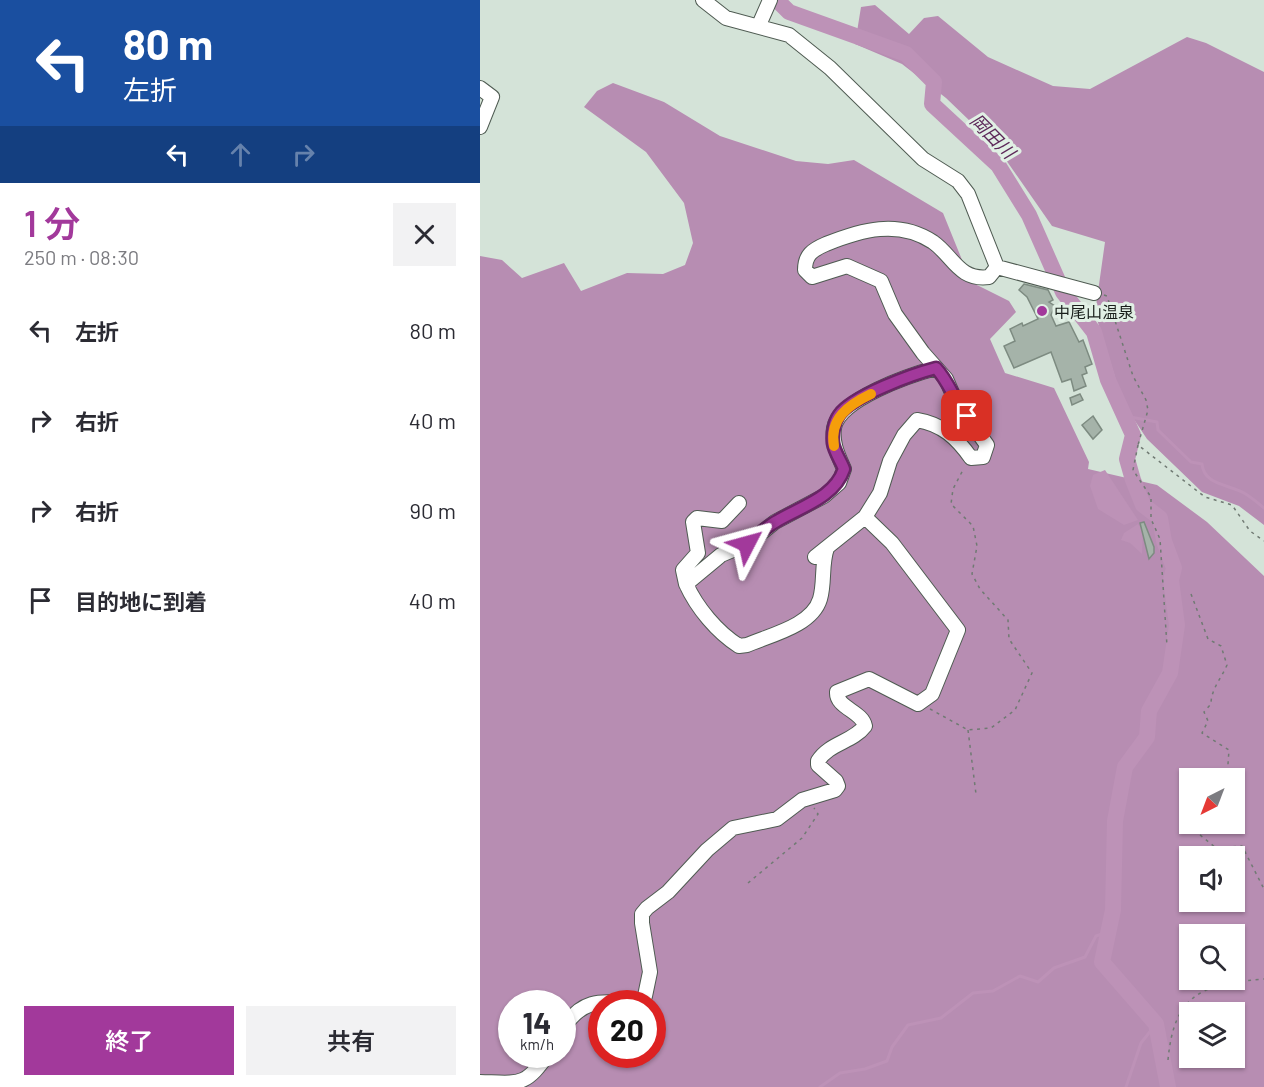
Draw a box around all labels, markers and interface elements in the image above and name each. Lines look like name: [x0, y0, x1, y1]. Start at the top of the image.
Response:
text: 80 m: [123, 18, 213, 68]
icon: left: [24, 24, 102, 102]
text: 左折: [123, 73, 177, 105]
water label: 岡田川: [966, 109, 1021, 164]
icon: left: [161, 138, 194, 171]
icon: ahead: [224, 138, 257, 171]
icon: right: [287, 138, 320, 171]
text: 1 分: [24, 201, 80, 244]
button: close: [393, 203, 456, 266]
text: 250 m · 08:30: [24, 245, 139, 269]
place label: 中尾山温泉: [1054, 302, 1134, 321]
marker: 中尾山温泉: [1035, 304, 1049, 318]
icon: left: [24, 314, 57, 347]
text: 80 m: [410, 317, 456, 343]
text: 左折: [75, 318, 119, 344]
pin: [941, 390, 992, 441]
icon: arrive: [950, 399, 983, 432]
icon: right: [24, 404, 57, 437]
text: 40 m: [409, 407, 456, 433]
text: 右折: [75, 408, 119, 434]
icon: right: [24, 494, 57, 527]
text: 90 m: [410, 497, 456, 523]
text: 右折: [75, 498, 119, 524]
position arrow: [715, 512, 779, 576]
icon: arrive: [24, 584, 57, 617]
text: 40 m: [409, 587, 456, 613]
text: 目的地に到着: [75, 588, 207, 614]
north arrow: [1179, 768, 1245, 834]
map controls: [1179, 768, 1245, 1068]
button: sound: [1179, 846, 1245, 912]
button: search: [1179, 924, 1245, 990]
speed limit sign: 20: [588, 990, 666, 1068]
button: layers: [1179, 1002, 1245, 1068]
text: 14: [523, 1004, 551, 1040]
button: 終了: [24, 1006, 234, 1075]
button: 共有: [246, 1006, 456, 1075]
text: km/h: [520, 1035, 554, 1053]

